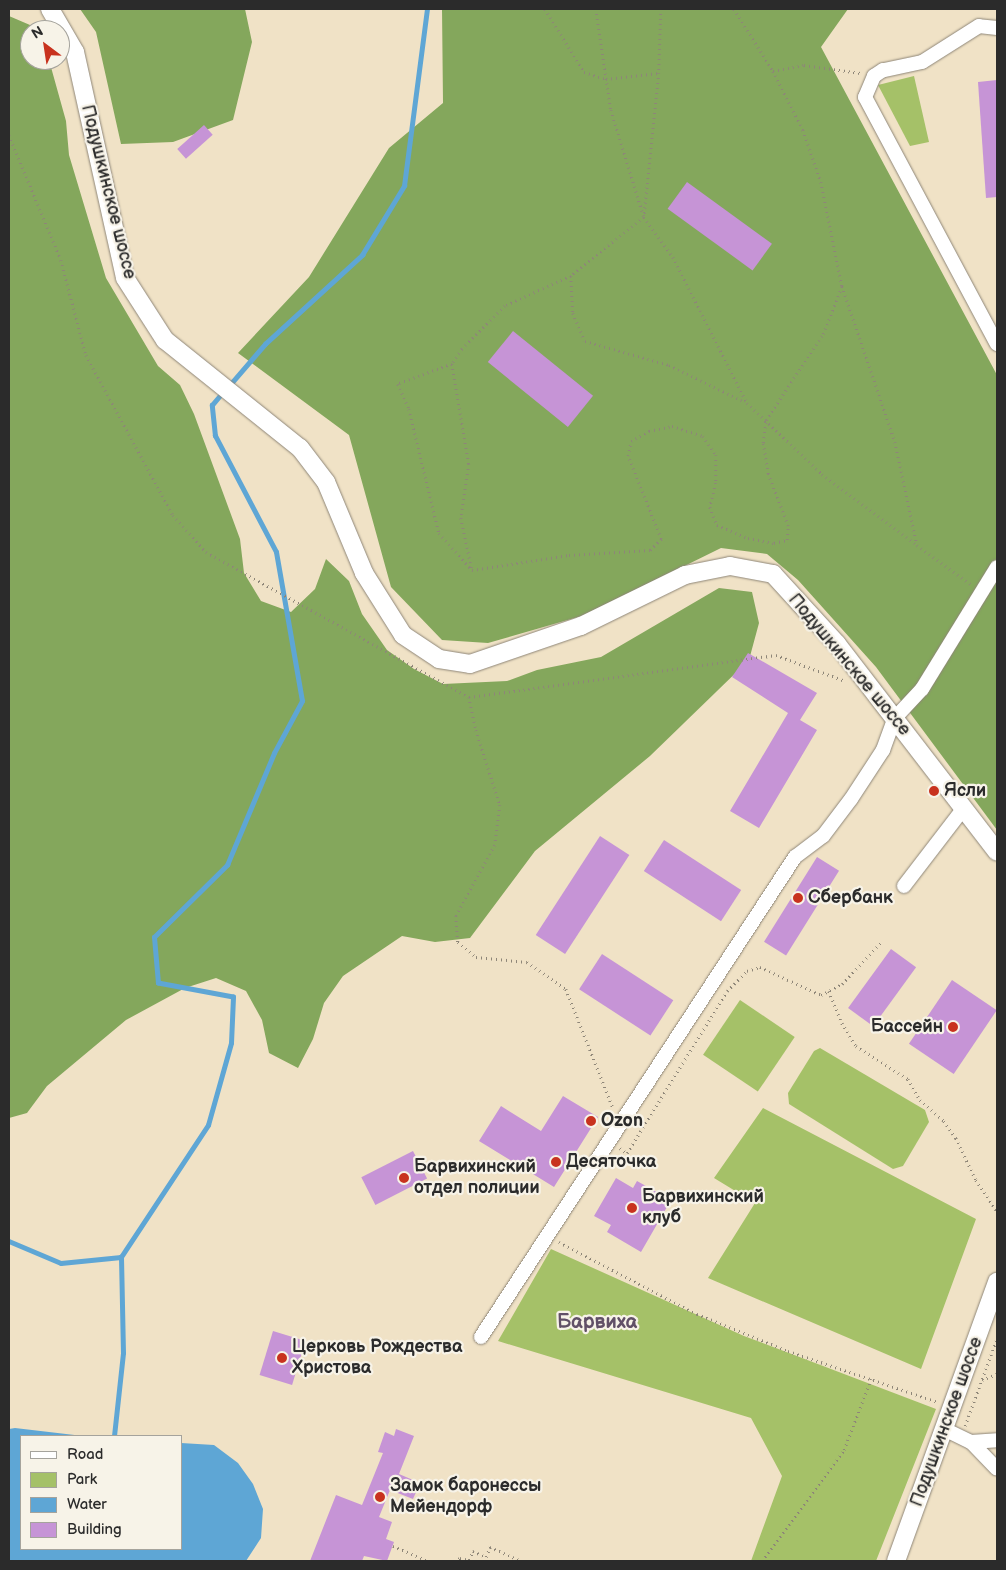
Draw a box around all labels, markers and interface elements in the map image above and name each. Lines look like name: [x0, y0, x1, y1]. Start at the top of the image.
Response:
north arrow: [20, 20, 70, 70]
text: N: [29, 23, 46, 43]
street label: Подушкинское шоссе: [76, 103, 140, 281]
street label: Подушкинское шоссе: [783, 590, 915, 740]
place label: Ясли: [944, 780, 986, 802]
marker: Ясли: [928, 785, 940, 797]
place label: Сбербанк: [808, 887, 893, 909]
marker: Сбербанк: [792, 892, 804, 904]
place label: Бассейн: [871, 1016, 943, 1038]
marker: Бассейн: [947, 1021, 959, 1033]
place label: Ozon: [601, 1110, 643, 1132]
marker: Ozon: [585, 1115, 597, 1127]
place label: Десяточка: [566, 1151, 656, 1173]
marker: Десяточка: [550, 1156, 562, 1168]
place label: Барвихинский отдел полиции: [414, 1157, 540, 1200]
marker: Барвихинский отдел полиции: [398, 1172, 410, 1184]
place label: Барвихинский клуб: [642, 1187, 764, 1230]
marker: Барвихинский клуб: [626, 1202, 638, 1214]
district label: Барвиха: [557, 1310, 637, 1334]
street label: Подушкинское шоссе: [906, 1334, 988, 1510]
place label: Церковь Рождества Христова: [292, 1337, 462, 1380]
marker: Церковь Рождества Христова: [276, 1352, 288, 1364]
legend: [20, 1435, 182, 1550]
text: Road: [67, 1445, 103, 1464]
text: Park: [67, 1470, 97, 1489]
place label: Замок баронессы Мейендорф: [390, 1476, 541, 1518]
marker: Замок баронессы Мейендорф: [374, 1491, 386, 1503]
text: Water: [67, 1495, 107, 1514]
text: Building: [67, 1520, 122, 1539]

